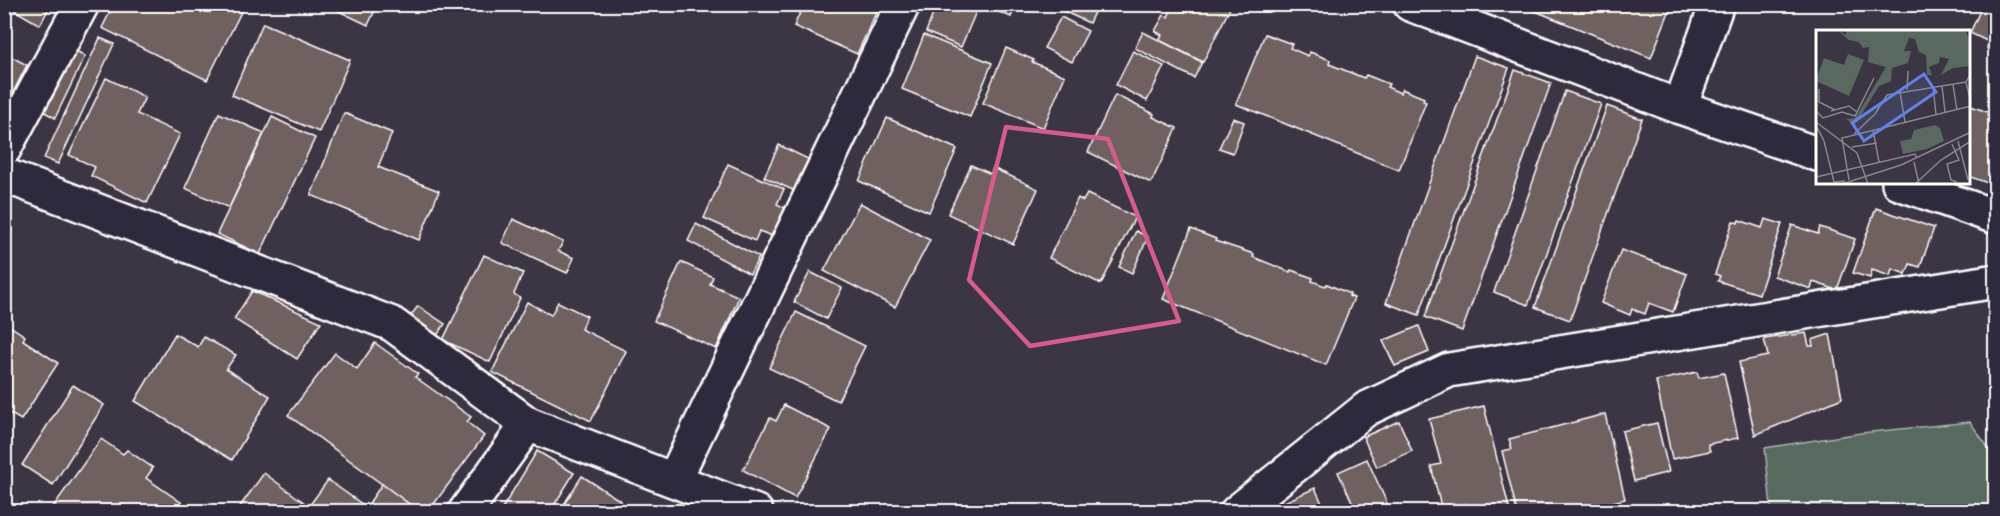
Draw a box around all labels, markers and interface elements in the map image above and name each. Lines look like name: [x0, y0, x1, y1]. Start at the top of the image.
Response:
inset map: [1816, 30, 1970, 184]

